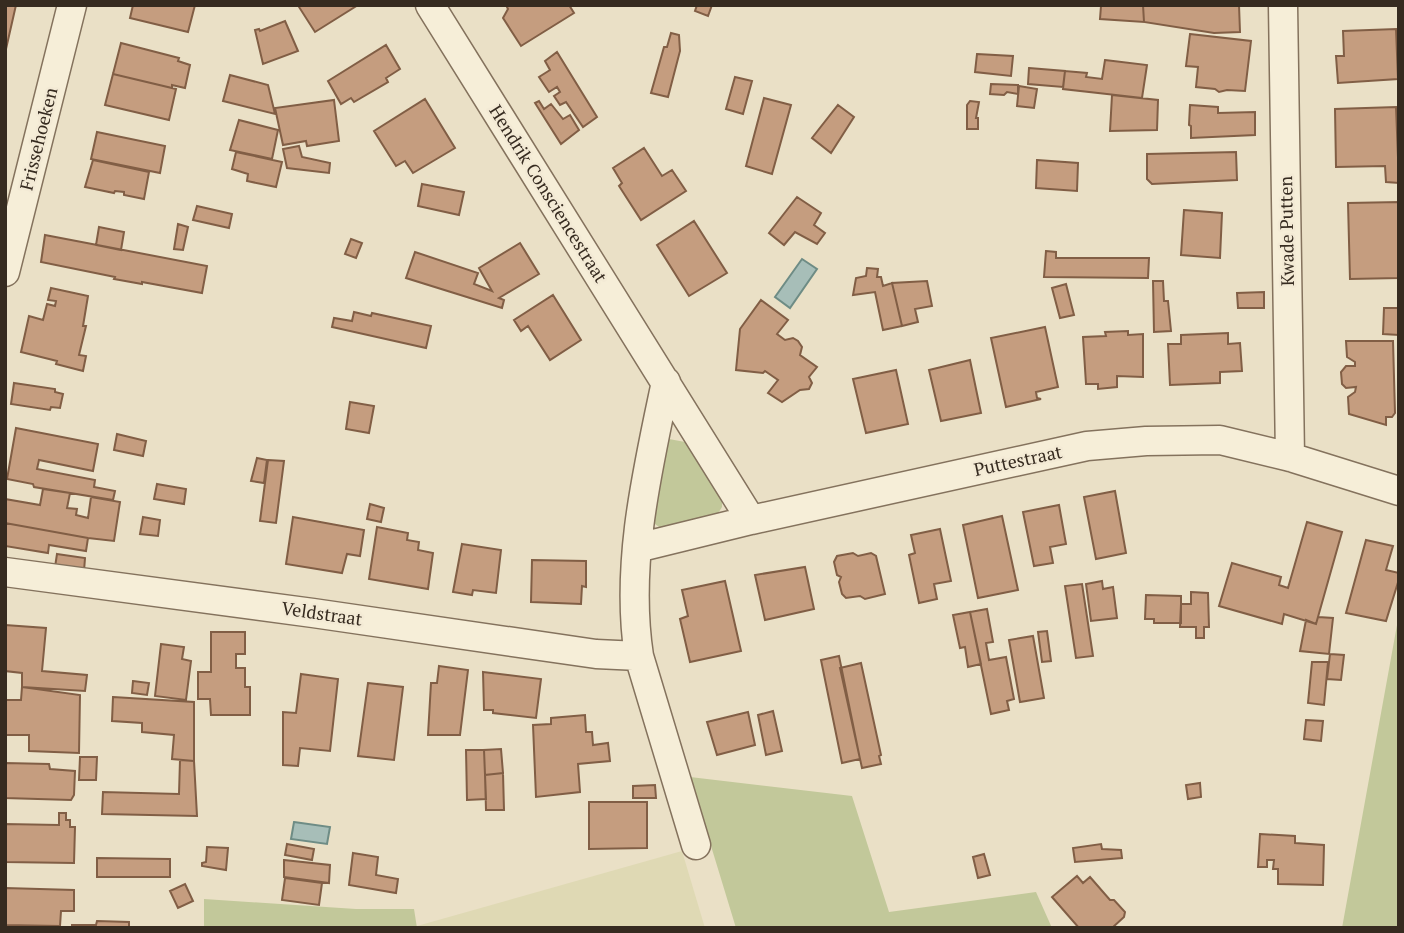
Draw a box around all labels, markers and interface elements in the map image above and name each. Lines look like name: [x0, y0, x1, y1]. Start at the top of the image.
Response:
street label: Frissehoeken: [14, 85, 62, 193]
street label: Hendrik Consciencestraat: [484, 100, 614, 287]
street label: Kwade Putten: [1273, 175, 1299, 286]
street label: Puttestraat: [971, 439, 1064, 481]
street label: Veldstraat: [280, 595, 364, 631]

